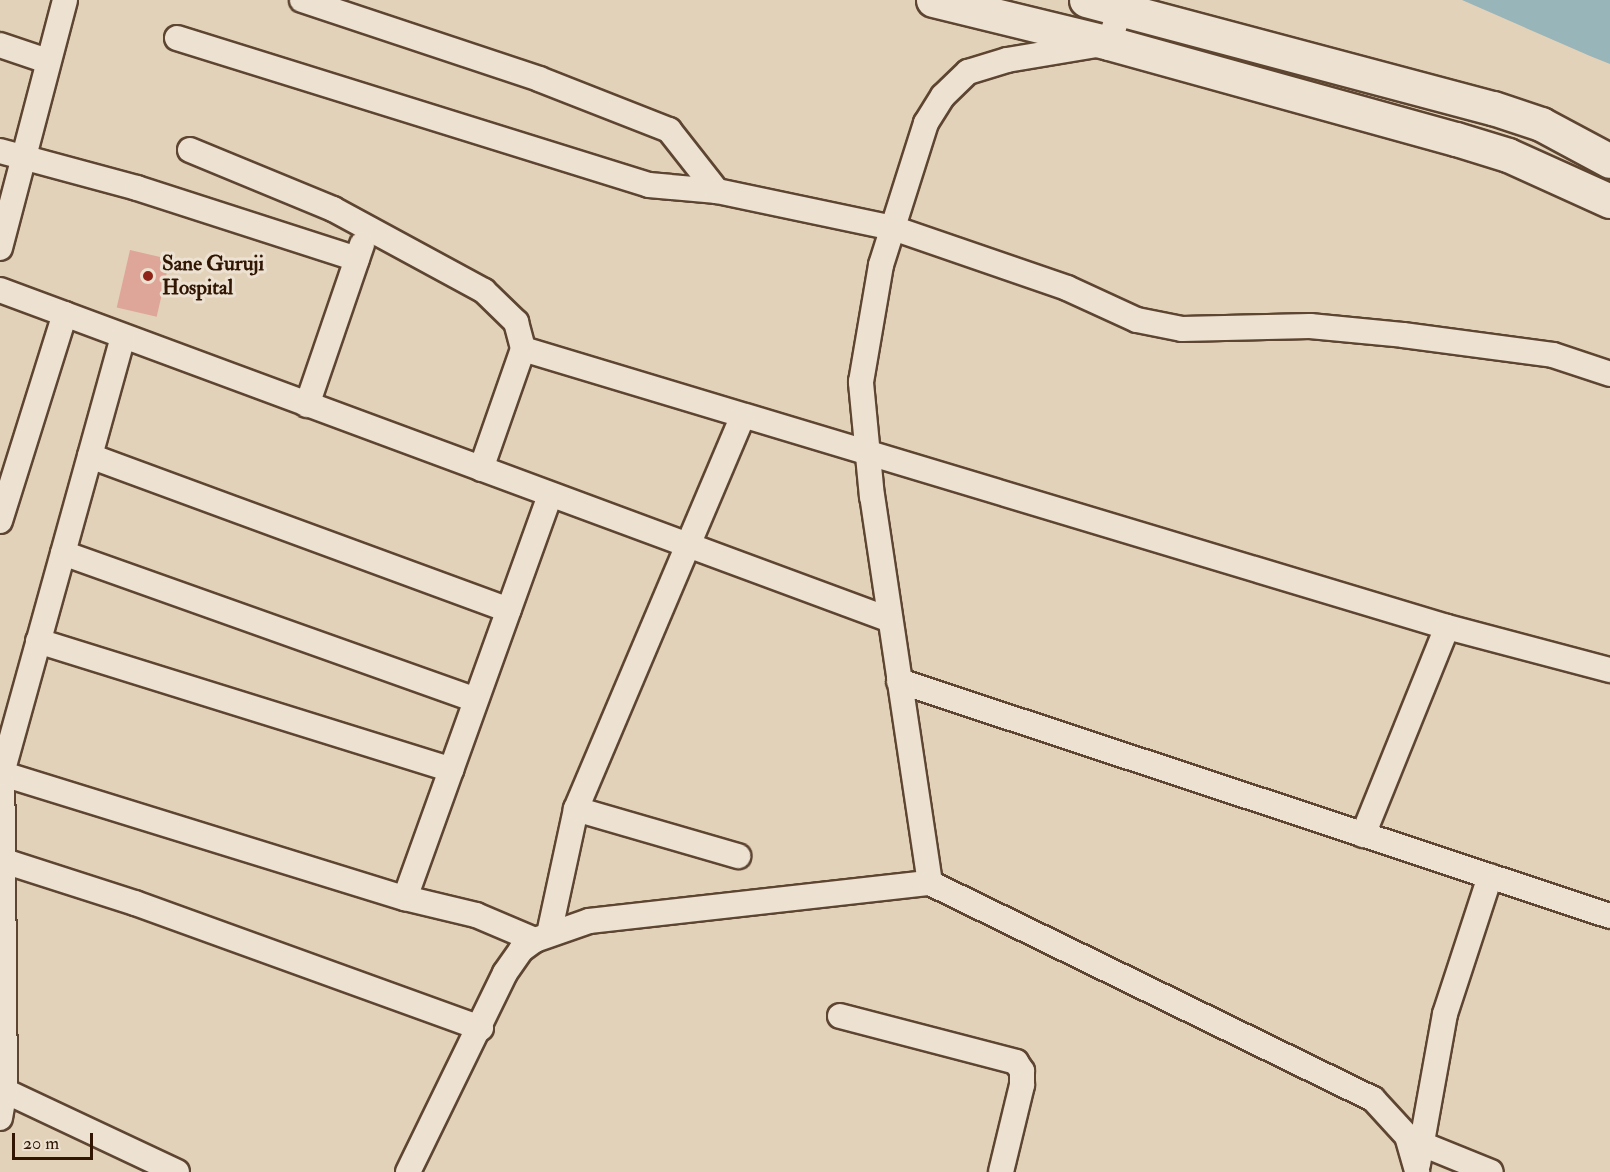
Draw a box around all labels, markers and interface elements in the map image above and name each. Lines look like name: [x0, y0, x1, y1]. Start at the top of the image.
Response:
place label: Sane Guruji Hospital: [162, 251, 264, 301]
marker: Sane Guruji Hospital: [139, 267, 157, 285]
scale bar: [15, 1121, 96, 1159]
text: 20 m: [23, 1132, 59, 1155]

